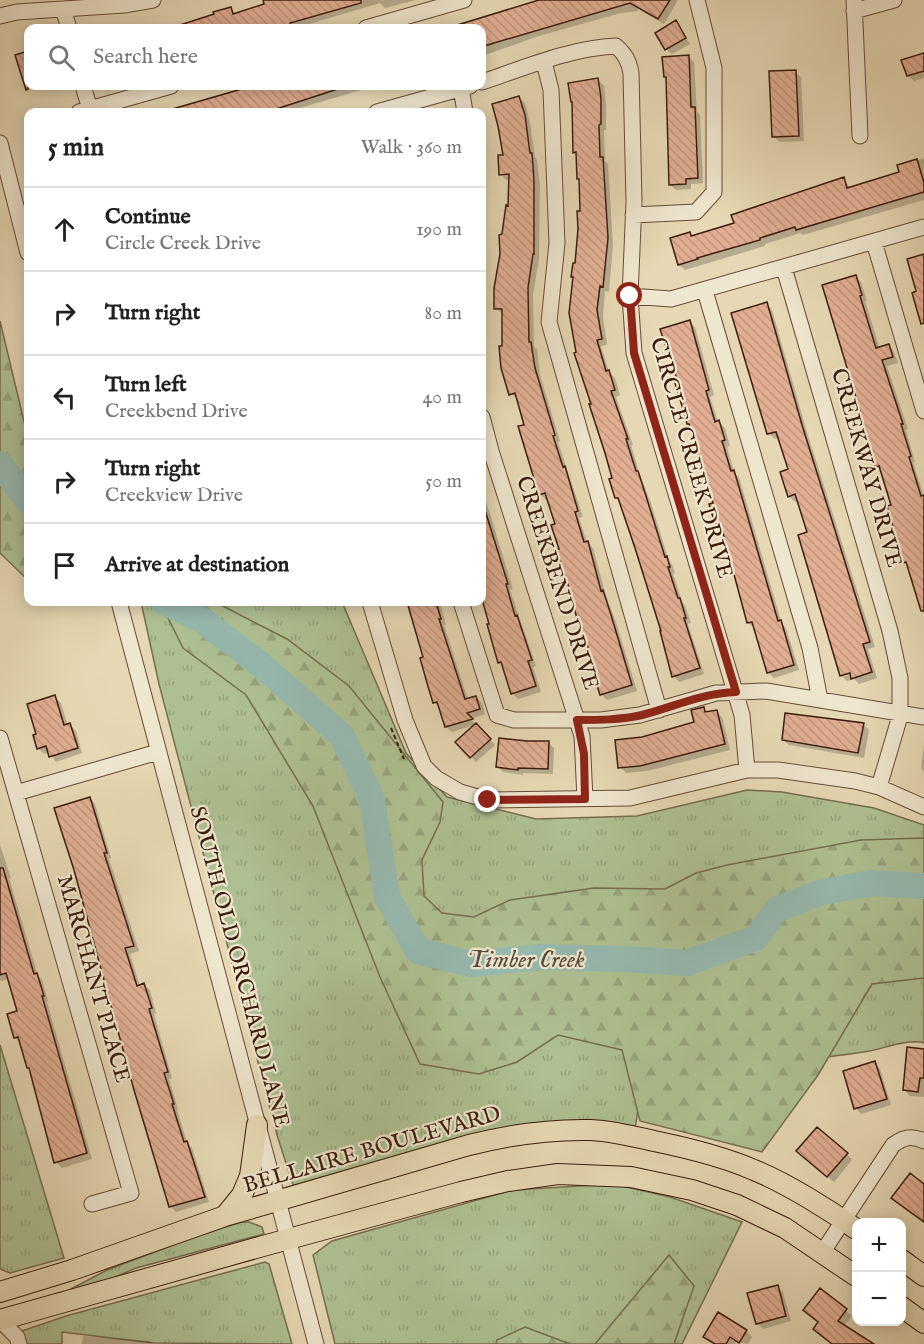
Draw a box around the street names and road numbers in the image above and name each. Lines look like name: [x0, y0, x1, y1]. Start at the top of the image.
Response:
street label: CIRCLE CREEK DRIVE: [643, 334, 739, 582]
street label: CREEKWAY DRIVE: [824, 365, 908, 571]
street label: CREEKBEND DRIVE: [509, 473, 605, 693]
street label: SOUTH OLD ORCHARD LANE: [183, 803, 295, 1131]
street label: MARCHANT PLACE: [50, 872, 136, 1086]
street label: BELLAIRE BOULEVARD: [240, 1100, 504, 1200]

